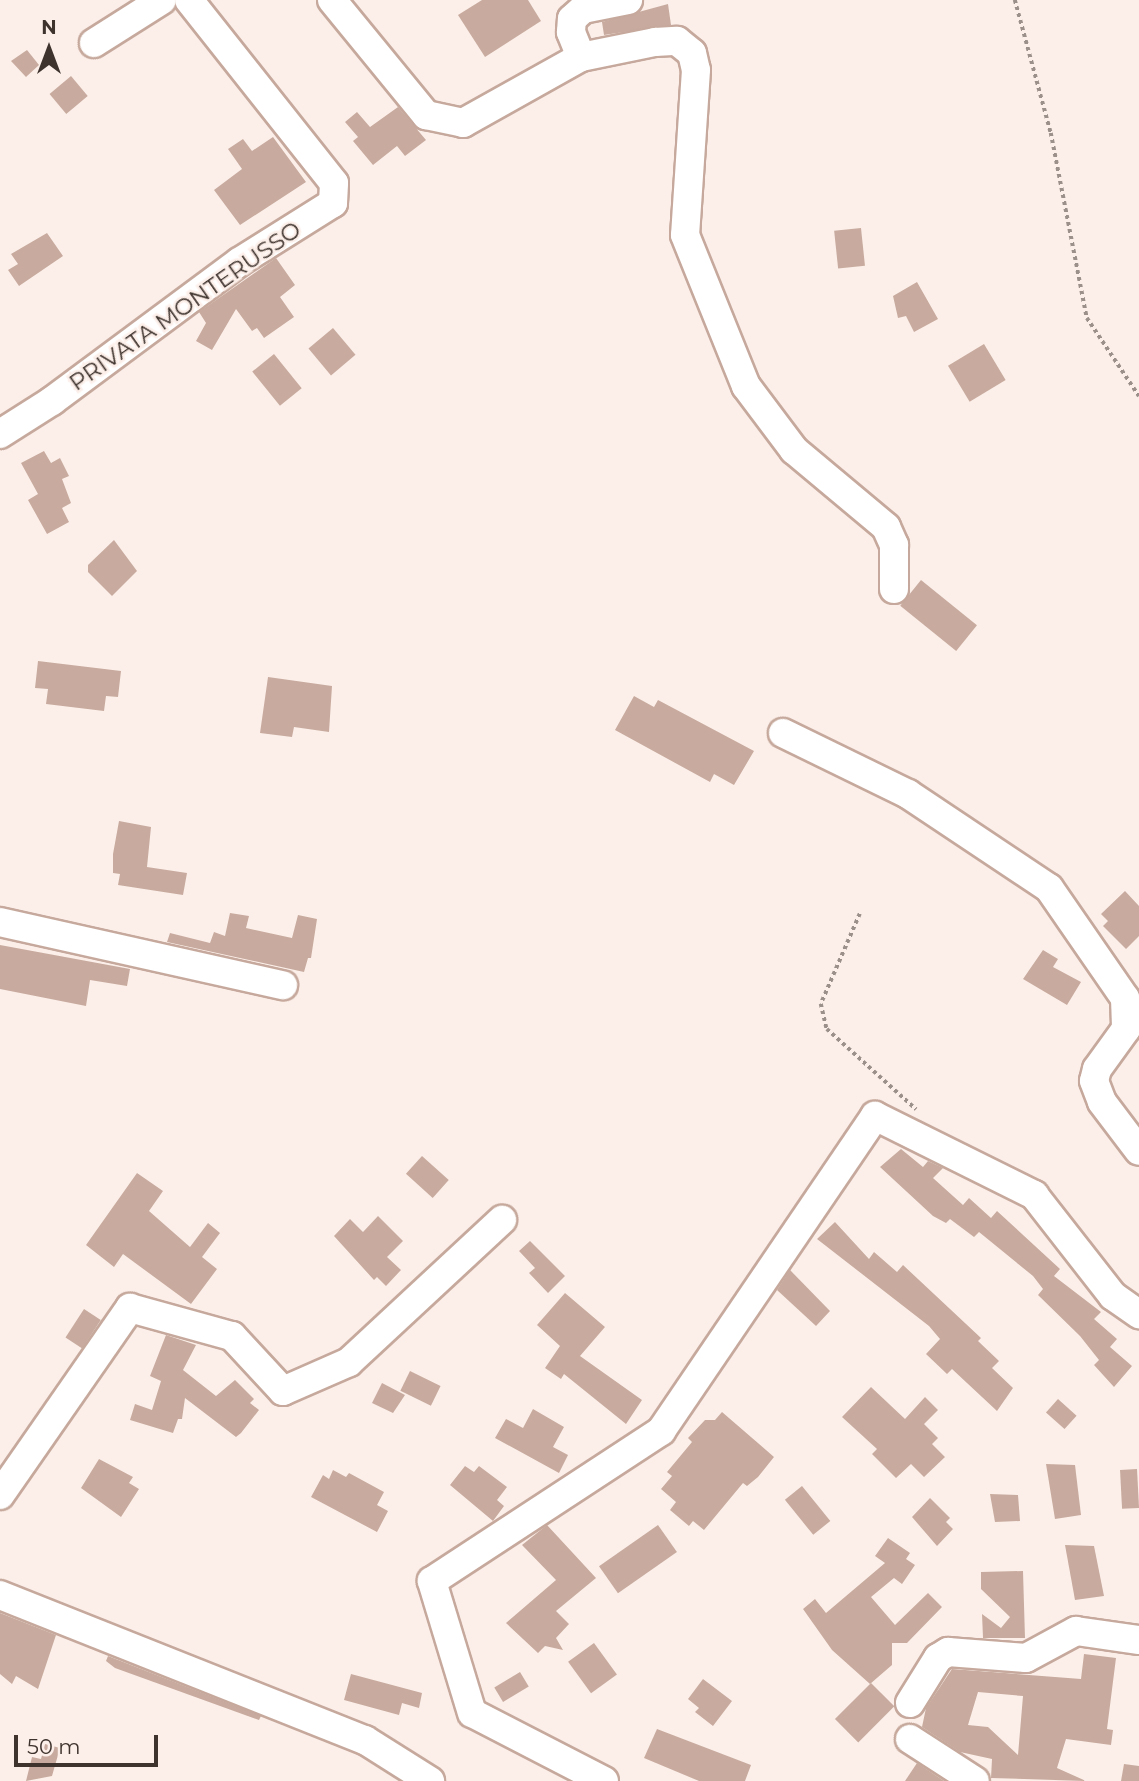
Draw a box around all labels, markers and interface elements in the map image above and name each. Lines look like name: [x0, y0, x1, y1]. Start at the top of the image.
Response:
north arrow: [14, 14, 84, 84]
text: N: [41, 16, 57, 39]
street label: PRIVATA MONTERUSSO: [64, 215, 306, 397]
scale bar: [18, 1722, 161, 1766]
text: 50 m: [27, 1734, 81, 1759]

